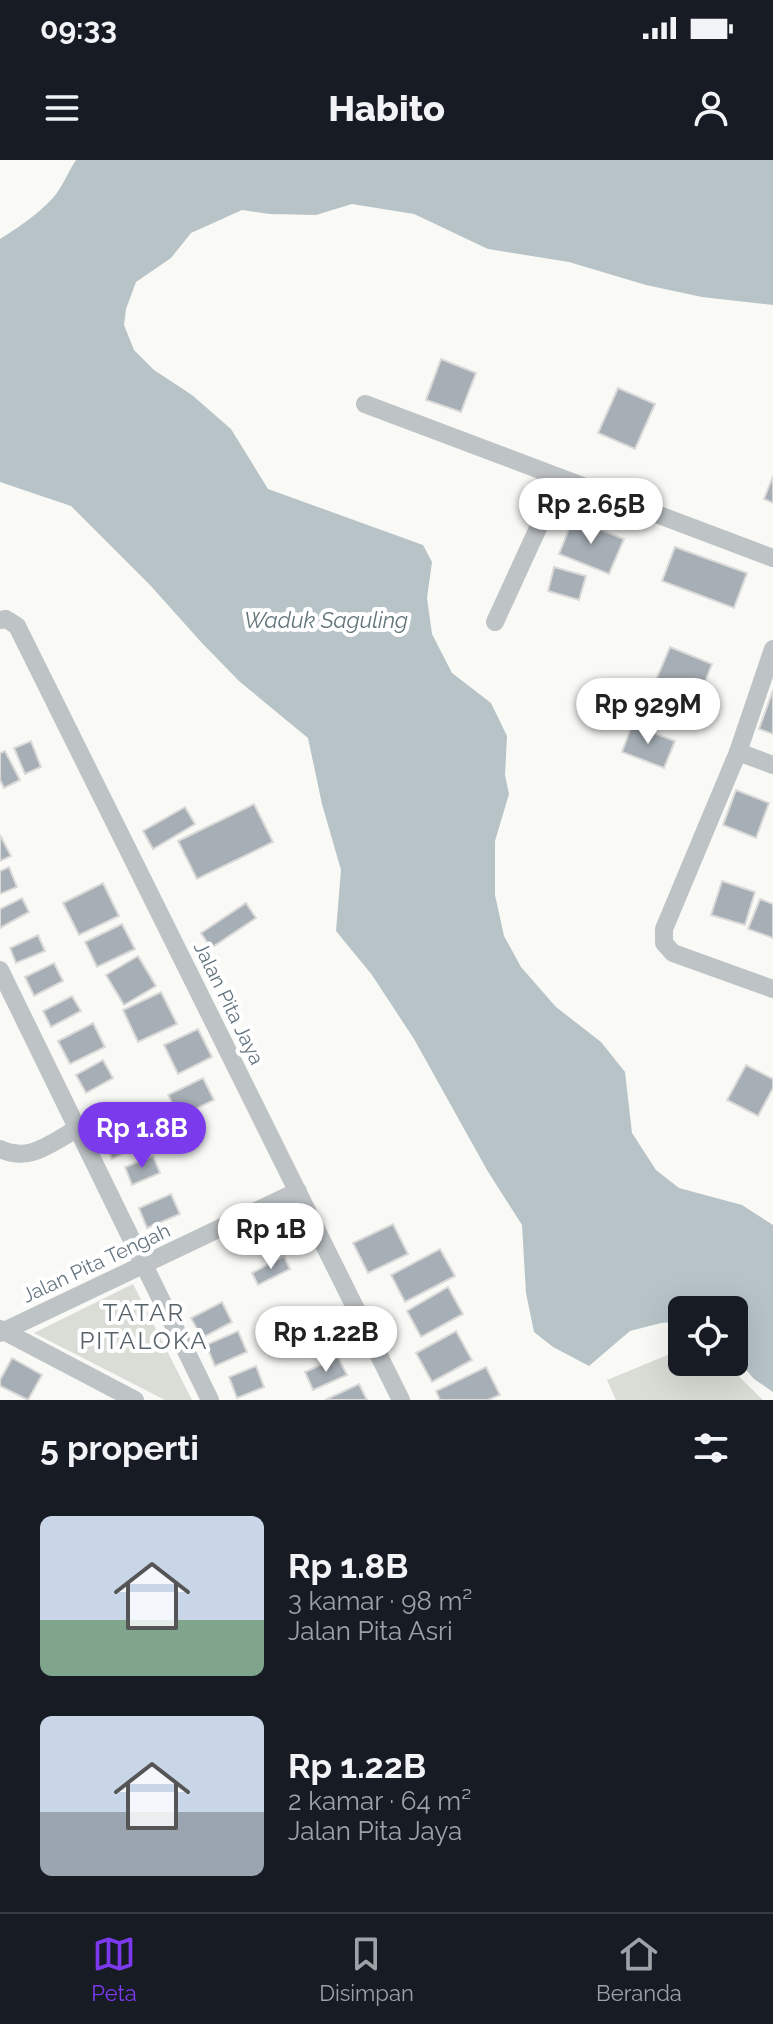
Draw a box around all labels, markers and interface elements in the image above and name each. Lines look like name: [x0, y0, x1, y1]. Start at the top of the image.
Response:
text: 09:33: [40, 11, 117, 46]
icon: menu: [40, 86, 84, 130]
icon: person: [689, 86, 733, 130]
text: Habito: [328, 87, 445, 129]
pin: Rp 2.65B: [508, 478, 674, 546]
text: Rp 2.65B: [537, 489, 645, 519]
water label: Waduk Saguling: [244, 607, 408, 633]
pin: Rp 929M: [574, 678, 722, 746]
text: Rp 929M: [594, 689, 702, 719]
street label: Jalan Pita Jaya: [189, 938, 269, 1068]
pin: Rp 1.8B: [68, 1102, 216, 1170]
text: Rp 1.8B: [96, 1113, 188, 1143]
pin: Rp 1B: [215, 1203, 327, 1271]
text: Rp 1B: [236, 1214, 306, 1244]
street label: Jalan Pita Tengah: [18, 1218, 174, 1308]
map controls: [668, 1296, 748, 1376]
button: locate: [668, 1296, 748, 1376]
district label: TATAR PITALOKA: [79, 1298, 209, 1355]
pin: Rp 1.22B: [243, 1306, 409, 1374]
text: Rp 1.22B: [273, 1317, 379, 1347]
icon: filters: [689, 1426, 733, 1470]
text: 5 properti: [40, 1428, 199, 1468]
text: Rp 1.8B: [288, 1546, 408, 1586]
icon: home: [104, 1548, 200, 1644]
text: 3 kamar · 98 m²: [288, 1586, 472, 1616]
text: Jalan Pita Asri: [288, 1616, 453, 1646]
text: Rp 1.22B: [288, 1746, 426, 1786]
icon: home: [104, 1748, 200, 1844]
text: 2 kamar · 64 m²: [288, 1786, 471, 1816]
text: Jalan Pita Jaya: [288, 1816, 462, 1846]
tab: Peta: [91, 1932, 137, 2006]
tab: Disimpan: [319, 1932, 414, 2006]
tab: Beranda: [596, 1932, 682, 2006]

